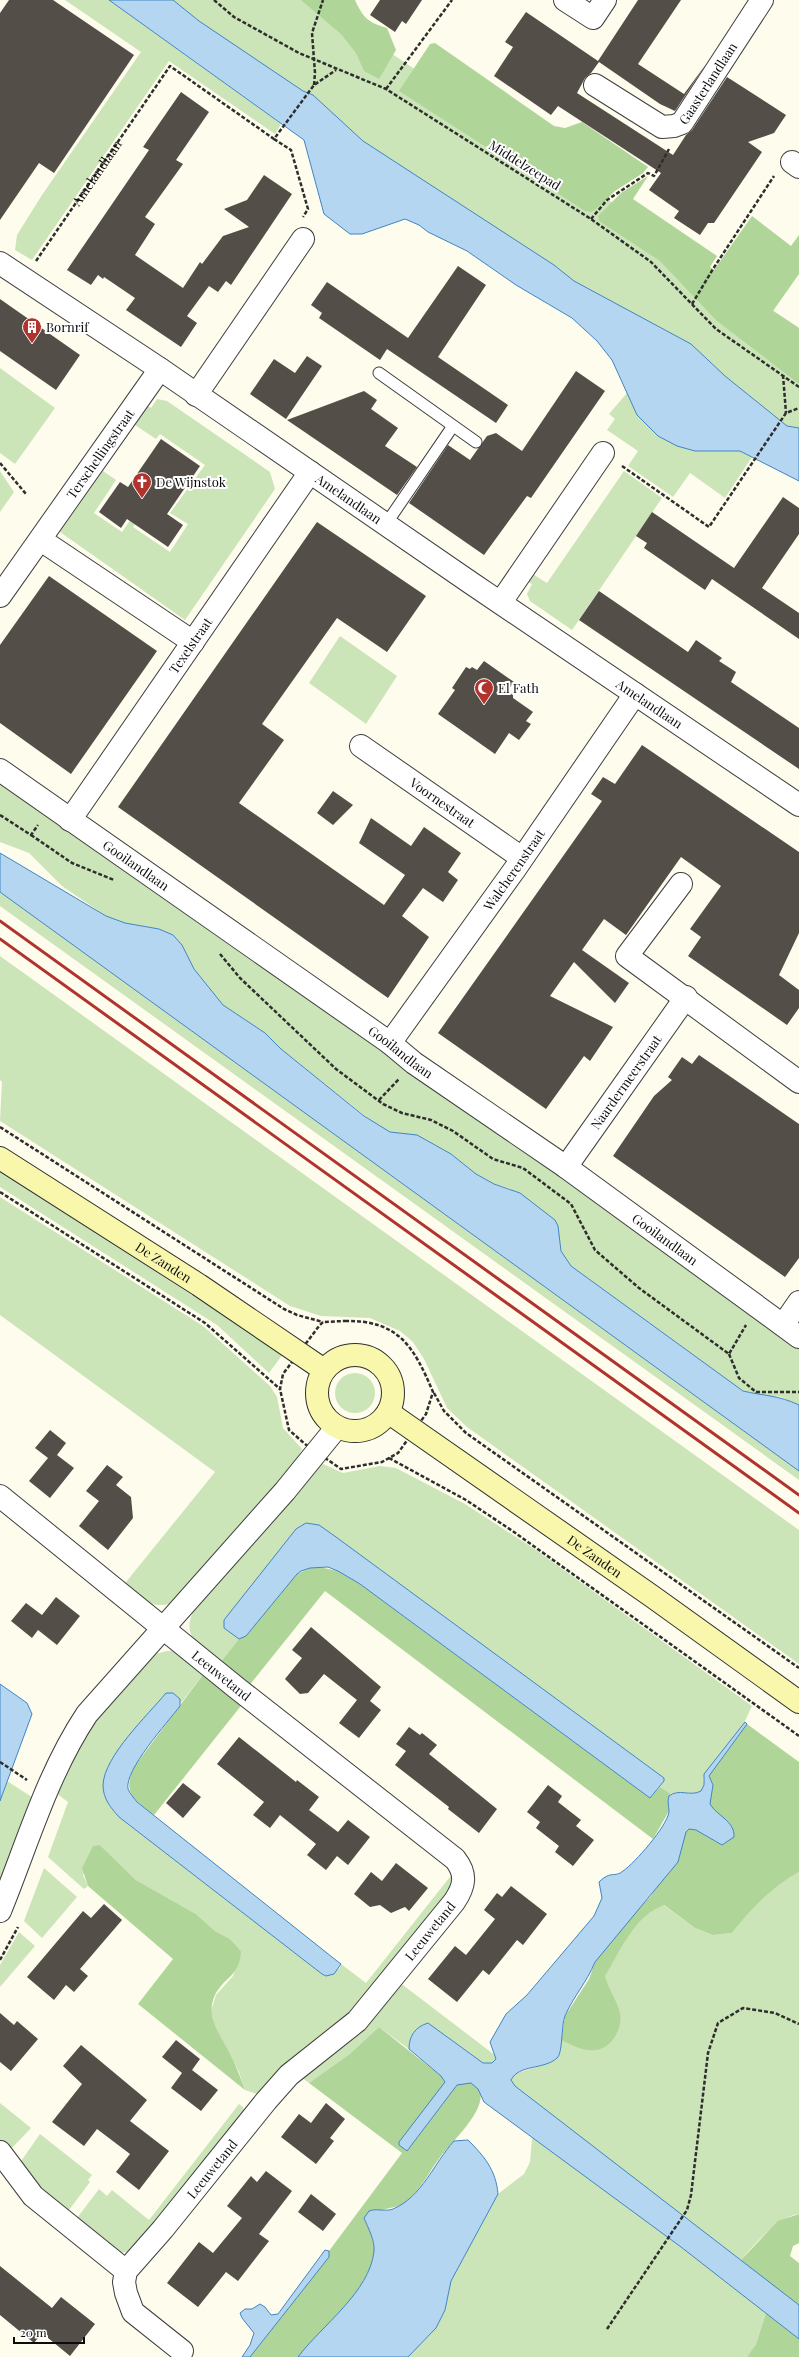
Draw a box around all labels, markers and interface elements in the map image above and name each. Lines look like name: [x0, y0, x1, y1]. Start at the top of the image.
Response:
street label: Gaasterlandlaan: [674, 39, 740, 127]
street label: Amelandlaan: [67, 136, 125, 210]
street label: Middelzeepad: [486, 136, 565, 194]
building icon: Bornrif: [21, 316, 43, 344]
place label: Bornrif: [46, 318, 90, 335]
street label: Terschellingstraat: [62, 405, 137, 502]
street label: Amelandlaan: [312, 469, 385, 527]
church icon: De Wijnstok: [131, 471, 153, 499]
place label: De Wijnstok: [156, 473, 227, 490]
street label: Texelstraat: [165, 613, 215, 677]
street label: Amelandlaan: [613, 674, 686, 732]
mosque icon: El Fath: [473, 677, 495, 705]
place label: El Fath: [498, 679, 539, 696]
street label: Voornestraat: [406, 773, 479, 831]
street label: Walcherenstraat: [479, 825, 548, 914]
street label: Gooilandlaan: [100, 836, 173, 894]
street label: Gooilandlaan: [365, 1021, 437, 1082]
street label: Naardermeerstraat: [586, 1031, 665, 1132]
street label: Gooilandlaan: [629, 1209, 702, 1269]
street label: De Zanden: [133, 1238, 195, 1286]
street label: De Zanden: [564, 1531, 626, 1581]
street label: Leeuwetand: [189, 1646, 255, 1704]
street label: Leeuwetand: [401, 1897, 459, 1964]
street label: Leeuwetand: [183, 2135, 241, 2202]
scale bar: [14, 2319, 84, 2345]
text: 20 m: [20, 2324, 47, 2340]

